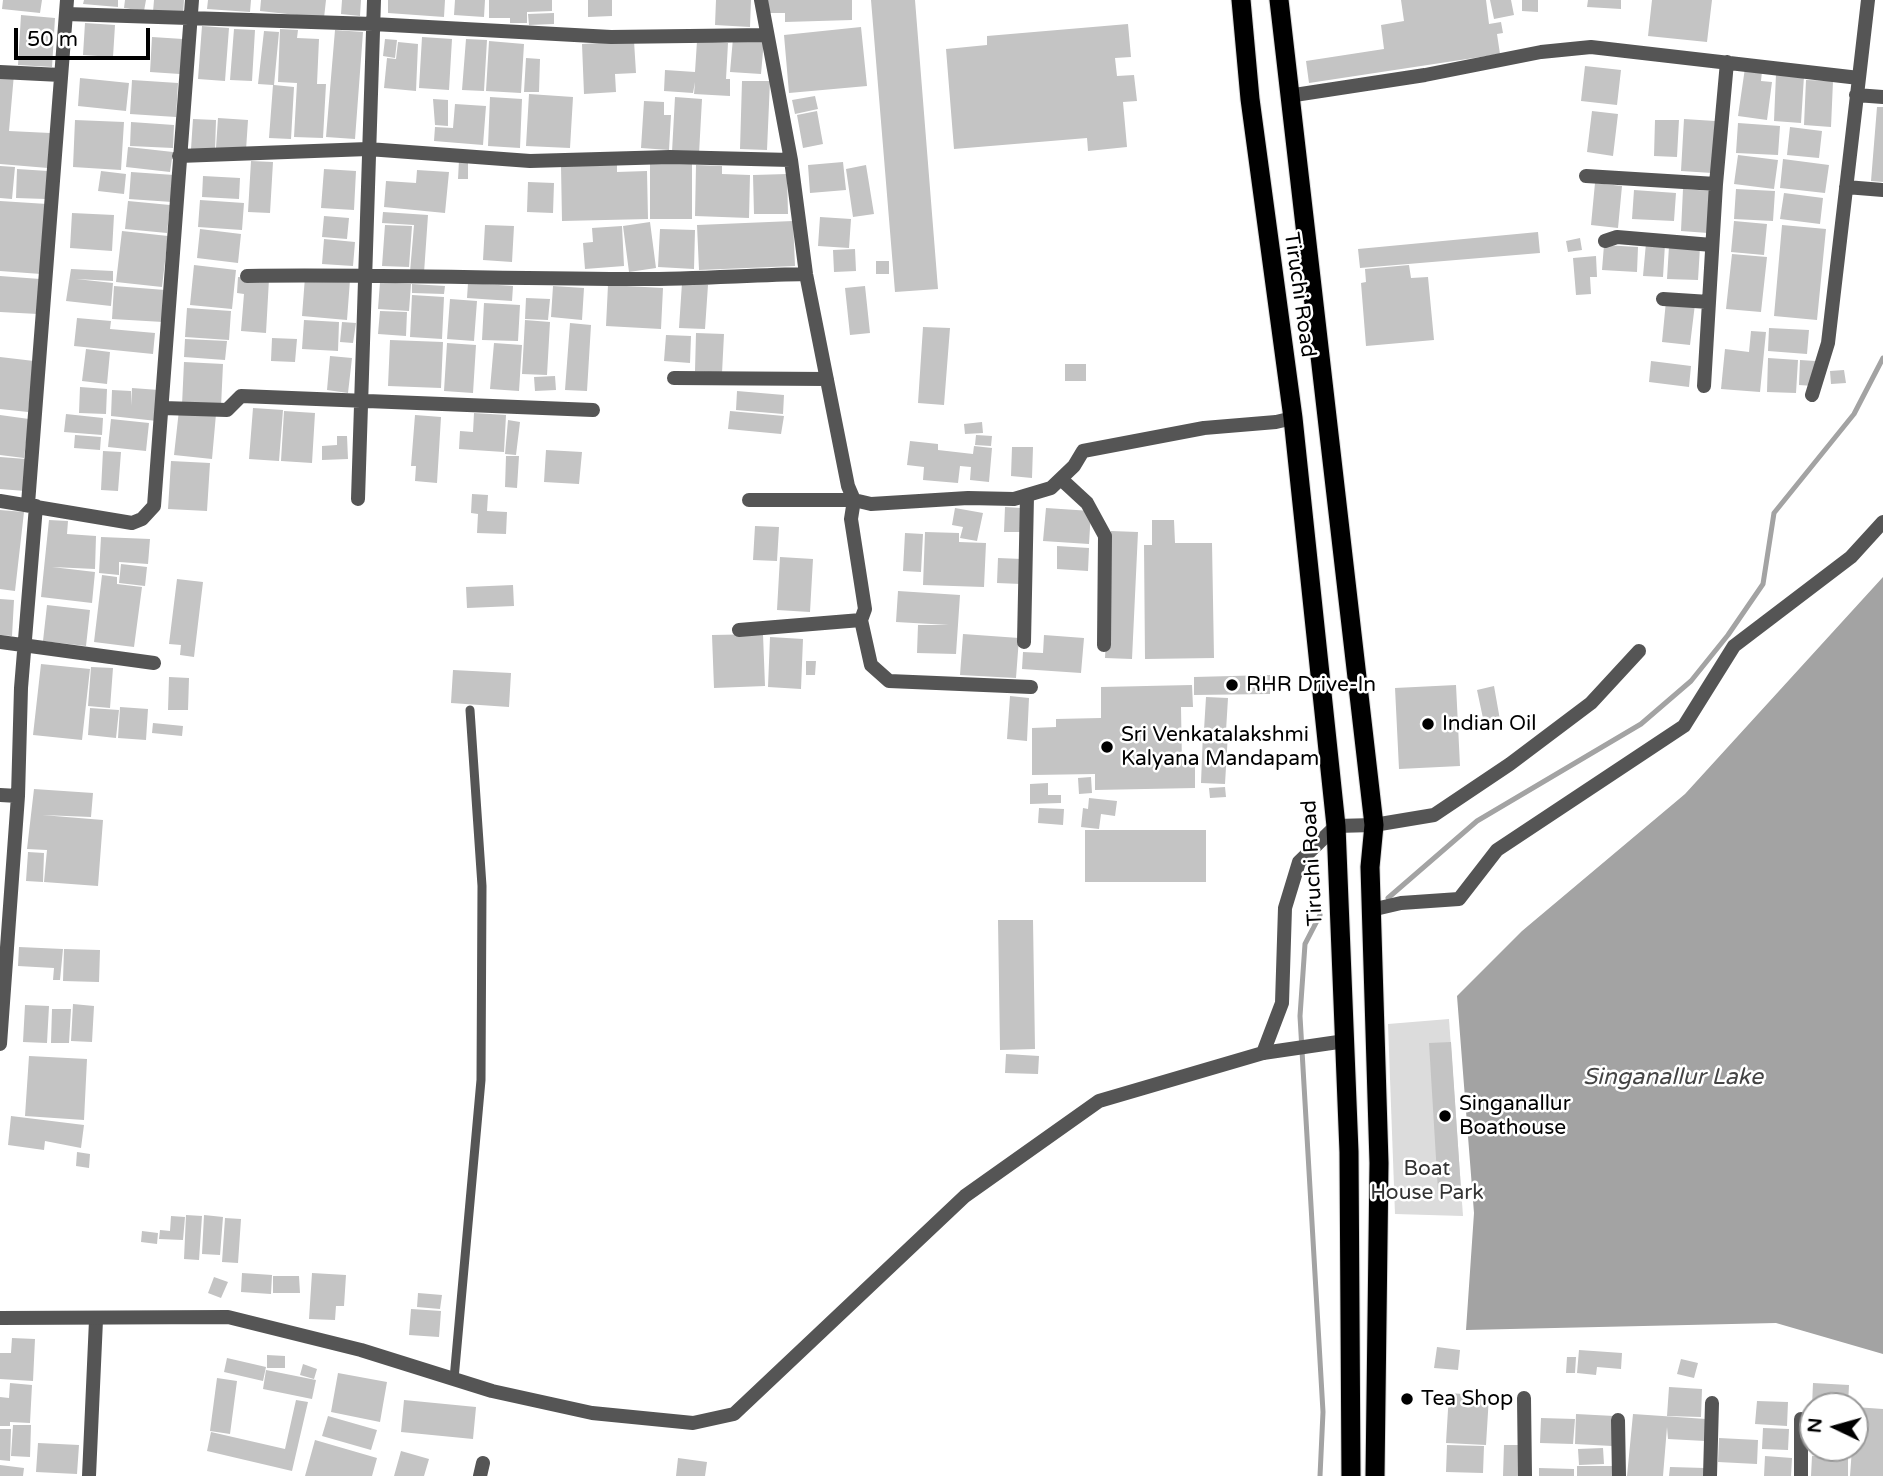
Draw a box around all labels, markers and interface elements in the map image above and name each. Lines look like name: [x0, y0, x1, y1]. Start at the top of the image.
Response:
scale bar: [18, 14, 154, 58]
text: 50 m: [27, 27, 78, 52]
street label: Tiruchi Road: [1278, 231, 1320, 359]
place label: RHR Drive-In: [1246, 672, 1376, 698]
marker: RHR Drive-In: [1224, 677, 1240, 693]
place label: Indian Oil: [1442, 711, 1536, 737]
marker: Indian Oil: [1420, 716, 1436, 732]
place label: Sri Venkatalakshmi Kalyana Mandapam: [1121, 722, 1319, 772]
marker: Sri Venkatalakshmi Kalyana Mandapam: [1099, 739, 1115, 755]
street label: Tiruchi Road: [1297, 799, 1329, 927]
water label: Singanallur Lake: [1583, 1064, 1763, 1092]
place label: Singanallur Boathouse: [1459, 1091, 1571, 1141]
marker: Singanallur Boathouse: [1437, 1108, 1453, 1124]
park label: Boat House Park: [1370, 1156, 1484, 1206]
place label: Tea Shop: [1421, 1386, 1513, 1412]
marker: Tea Shop: [1399, 1391, 1415, 1407]
north arrow: [1799, 1392, 1869, 1462]
text: N: [1803, 1417, 1827, 1434]

